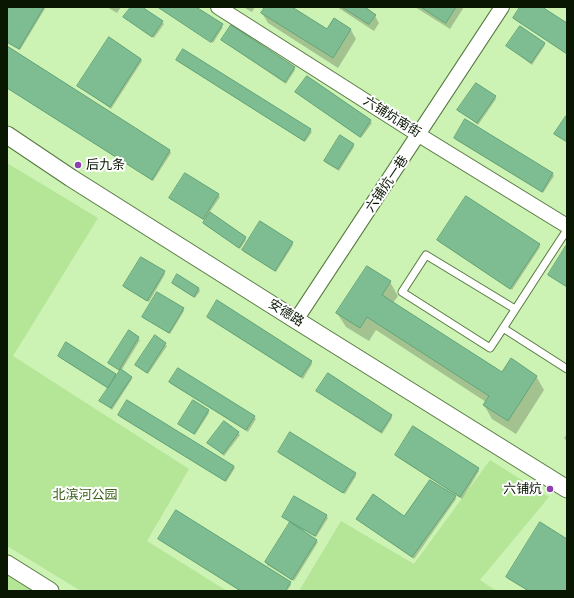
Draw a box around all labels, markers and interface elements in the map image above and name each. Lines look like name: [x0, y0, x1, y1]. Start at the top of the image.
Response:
street label: 六铺炕南街: [360, 93, 424, 141]
street label: 六铺炕一巷: [362, 153, 412, 215]
place label: 后九条: [86, 157, 125, 173]
marker: 后九条: [73, 160, 83, 170]
street label: 安德路: [265, 296, 307, 330]
place label: 六铺炕: [503, 481, 542, 497]
marker: 六铺炕: [545, 484, 555, 494]
park label: 北滨河公园: [53, 487, 117, 503]

